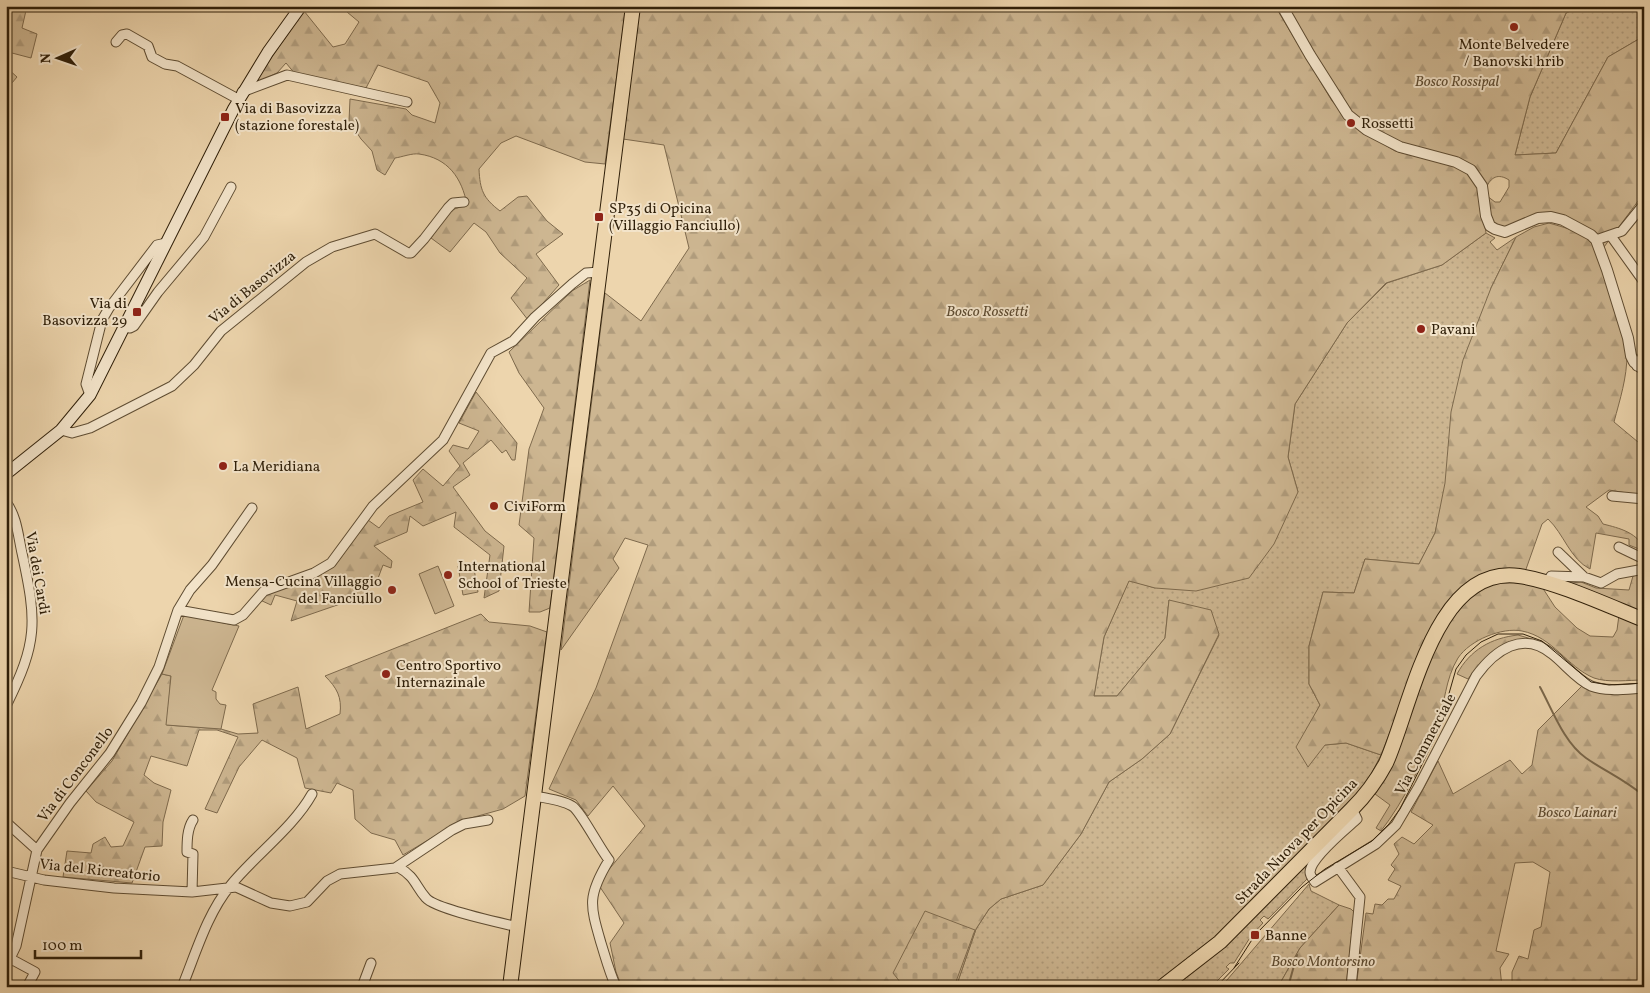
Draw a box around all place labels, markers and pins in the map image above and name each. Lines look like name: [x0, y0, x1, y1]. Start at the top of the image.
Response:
marker: Monte Belvedere / Banovski hrib: [1508, 21, 1520, 33]
place label: Monte Belvedere / Banovski hrib: [1459, 35, 1569, 73]
place label: Via di Basovizza (stazione forestale): [235, 99, 359, 137]
marker: Via di Basovizza (stazione forestale): [219, 111, 231, 123]
place label: Rossetti: [1361, 114, 1414, 135]
marker: Rossetti: [1345, 117, 1357, 129]
place label: SP35 di Opicina (Villaggio Fanciullo): [609, 199, 740, 237]
marker: SP35 di Opicina (Villaggio Fanciullo): [593, 211, 605, 223]
place label: Via di Basovizza 29: [42, 294, 127, 332]
marker: Via di Basovizza 29: [131, 306, 143, 318]
place label: Pavani: [1431, 320, 1476, 341]
marker: Pavani: [1415, 323, 1427, 335]
place label: La Meridiana: [233, 457, 320, 478]
marker: La Meridiana: [217, 460, 229, 472]
place label: CiviForm: [504, 497, 566, 518]
marker: CiviForm: [488, 500, 500, 512]
place label: International School of Trieste: [458, 557, 567, 595]
marker: International School of Trieste: [442, 569, 454, 581]
place label: Mensa-Cucina Villaggio del Fanciullo: [225, 572, 382, 610]
marker: Mensa-Cucina Villaggio del Fanciullo: [386, 584, 398, 596]
place label: Centro Sportivo Internazinale: [396, 656, 501, 694]
marker: Centro Sportivo Internazinale: [380, 668, 392, 680]
place label: Banne: [1265, 926, 1307, 947]
marker: Banne: [1249, 929, 1261, 941]

